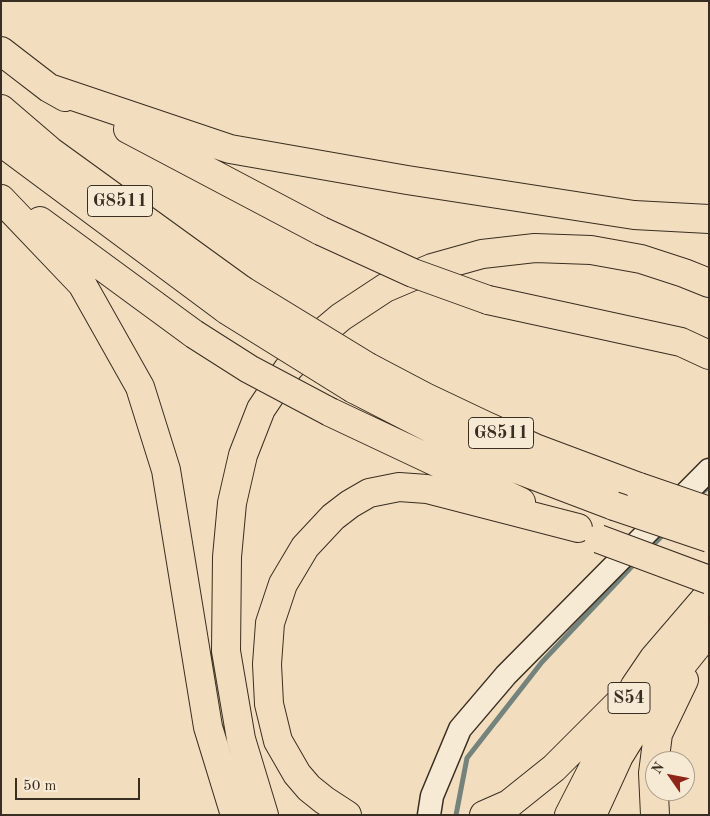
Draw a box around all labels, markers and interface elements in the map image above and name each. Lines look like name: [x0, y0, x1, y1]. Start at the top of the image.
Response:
road number: G8511: [88, 186, 152, 217]
road number: G8511: [468, 418, 534, 448]
road number: S54: [608, 682, 650, 714]
north arrow: [645, 751, 695, 801]
text: N: [649, 760, 667, 777]
scale bar: [18, 768, 142, 800]
text: 50 m: [23, 779, 57, 794]

